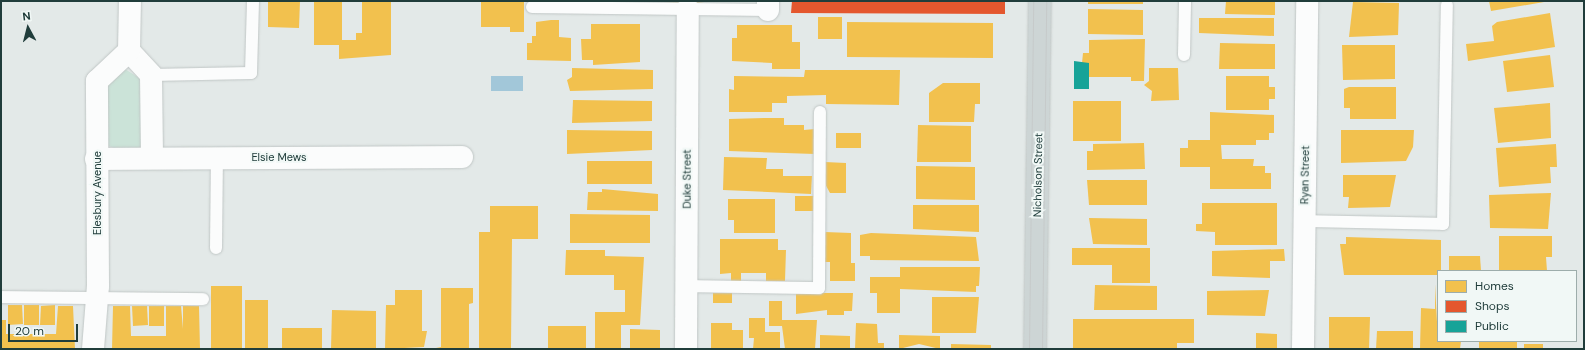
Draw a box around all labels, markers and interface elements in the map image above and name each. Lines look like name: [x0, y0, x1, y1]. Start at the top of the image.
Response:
north arrow: [8, 8, 48, 48]
text: N: [22, 9, 31, 24]
street label: Nicholson Street: [1031, 133, 1045, 217]
street label: Ryan Street: [1298, 146, 1312, 204]
street label: Duke Street: [680, 149, 694, 209]
street label: Elsie Mews: [251, 150, 307, 164]
street label: Elesbury Avenue: [90, 151, 104, 235]
legend: [1437, 270, 1577, 342]
text: Homes: [1475, 278, 1514, 294]
text: Shops: [1475, 298, 1510, 314]
scale bar: [10, 316, 80, 342]
text: Public: [1475, 318, 1509, 334]
text: 20 m: [15, 323, 44, 339]

